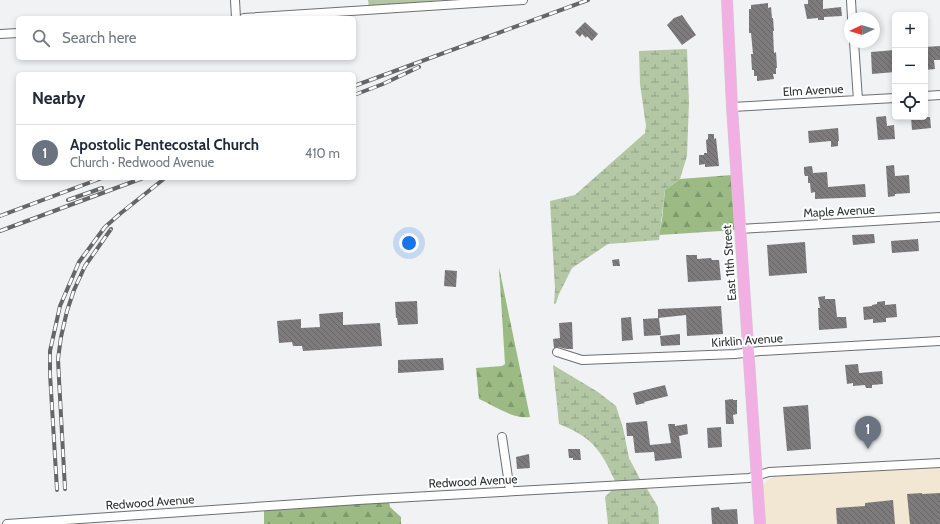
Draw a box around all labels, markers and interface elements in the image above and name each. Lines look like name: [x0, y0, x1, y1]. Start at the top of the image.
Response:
north arrow: [844, 12, 880, 48]
map controls: [892, 12, 928, 120]
button: +: [892, 12, 928, 48]
search box: [16, 16, 356, 60]
icon: search: [30, 27, 52, 49]
text: Search here: [62, 29, 137, 47]
button: −: [892, 48, 928, 84]
street label: Elm Avenue: [782, 81, 844, 99]
button: locate: [892, 84, 928, 120]
text: Nearby: [32, 88, 85, 108]
text: Apostolic Pentecostal Church: [70, 136, 259, 154]
text: 1: [43, 145, 47, 161]
text: 410 m: [305, 145, 340, 161]
text: Church · Redwood Avenue: [70, 154, 214, 170]
street label: Maple Avenue: [803, 202, 875, 220]
street label: East 11th Street: [719, 225, 739, 301]
your location: [399, 233, 419, 253]
street label: Kirklin Avenue: [711, 330, 783, 350]
pin: 1: [855, 416, 881, 449]
street label: Redwood Avenue: [428, 471, 518, 491]
street label: Redwood Avenue: [105, 491, 195, 513]

